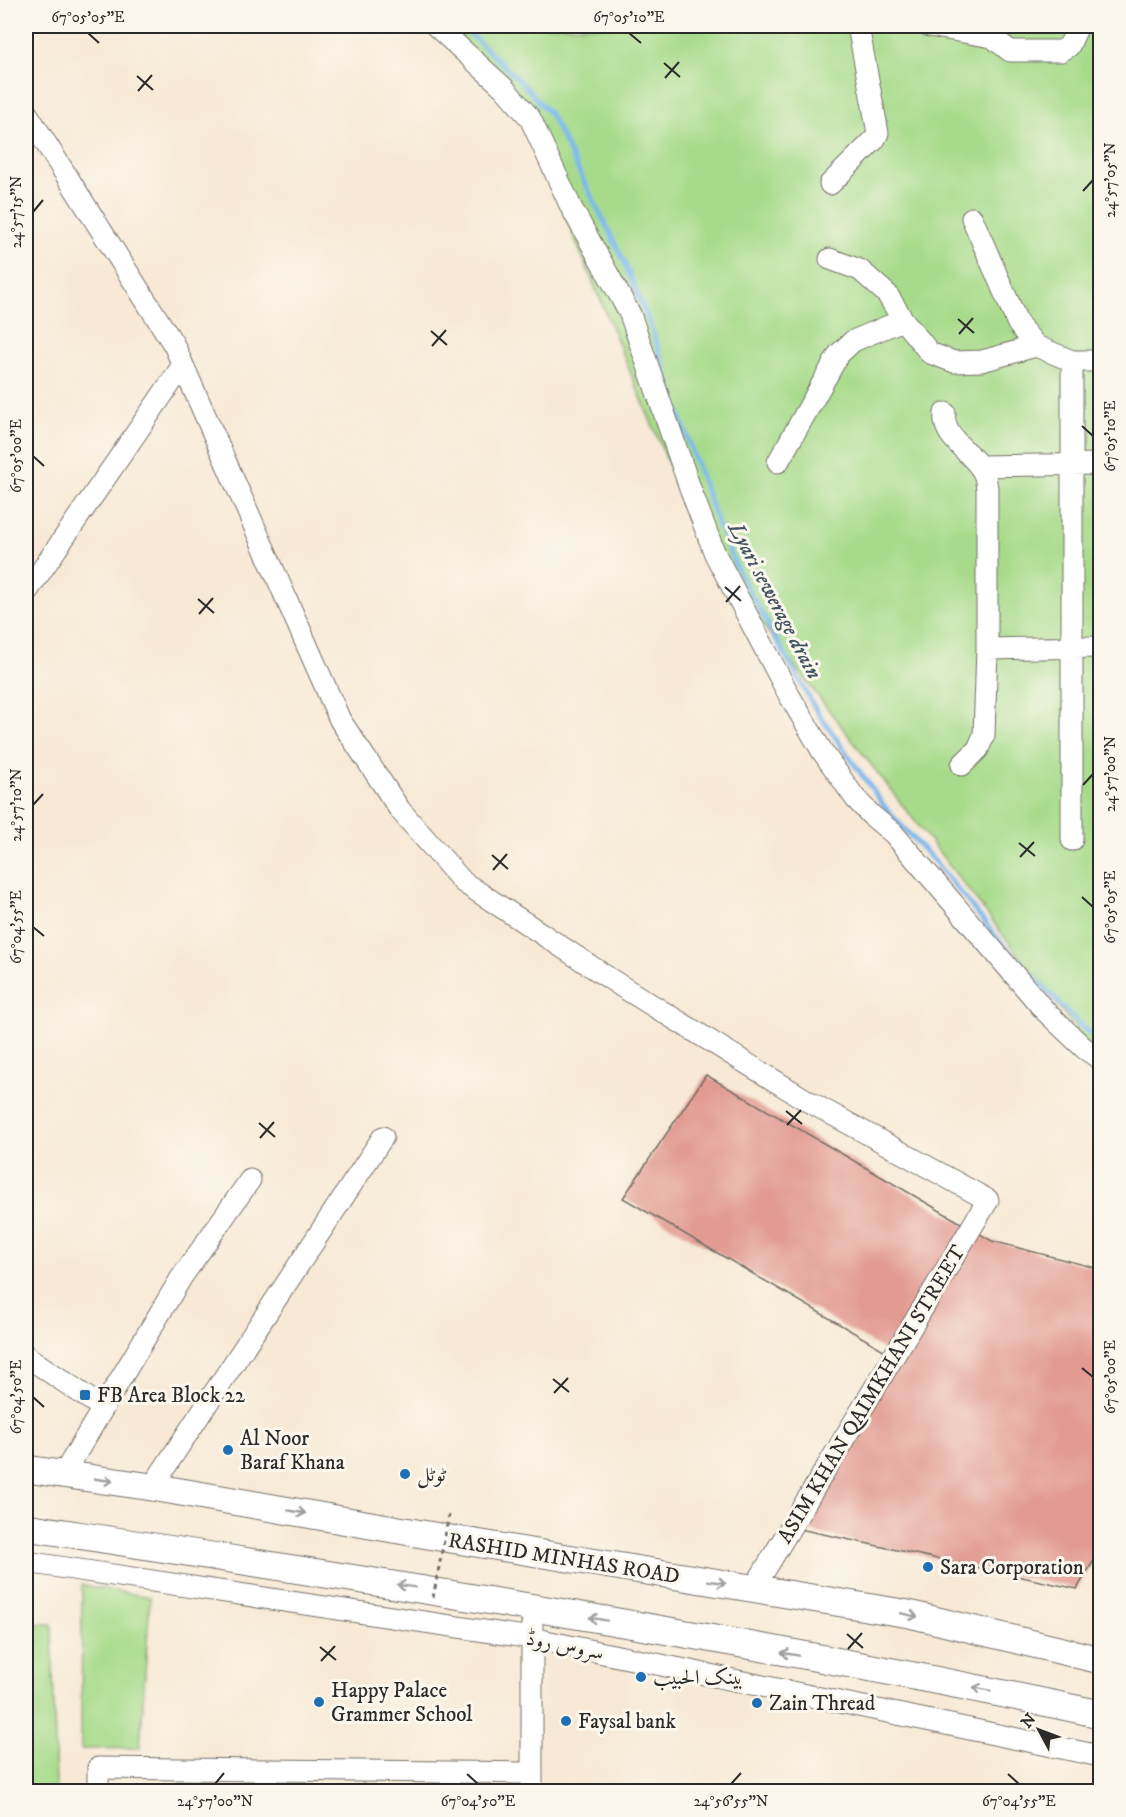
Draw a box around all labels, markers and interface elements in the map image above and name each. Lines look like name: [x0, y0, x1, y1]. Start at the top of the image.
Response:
text: 67°05'05"E: [51, 8, 125, 27]
text: 67°05'10"E: [593, 8, 665, 27]
text: 24°57'05"N: [1101, 142, 1120, 218]
text: 24°57'15"N: [7, 176, 26, 248]
text: 67°05'10"E: [1101, 400, 1120, 472]
text: 67°05'00"E: [7, 419, 26, 493]
water label: Lyari sewerage drain: [721, 516, 827, 684]
text: 24°57'00"N: [1101, 736, 1120, 812]
text: 24°57'10"N: [7, 768, 26, 842]
text: 67°05'05"E: [1101, 870, 1120, 944]
text: 67°04'55"E: [7, 890, 26, 964]
street label: ASIM KHAN QAIMKHANI STREET: [772, 1241, 972, 1548]
text: 67°05'00"E: [1101, 1340, 1120, 1414]
text: 67°04'50"E: [7, 1359, 26, 1434]
place label: FB Area Block 22: [97, 1383, 246, 1409]
marker: FB Area Block 22: [78, 1388, 92, 1402]
place label: Al Noor Baraf Khana: [240, 1426, 345, 1476]
marker: Al Noor Baraf Khana: [221, 1443, 235, 1457]
place label: ٹوٹل: [417, 1462, 447, 1489]
marker: ٹوٹل: [398, 1467, 412, 1481]
one-way arrow: [94, 1475, 114, 1486]
one-way arrow: [286, 1507, 306, 1518]
street label: RASHID MINHAS ROAD: [446, 1528, 681, 1590]
place label: Sara Corporation: [940, 1555, 1084, 1581]
marker: Sara Corporation: [921, 1560, 935, 1574]
one-way arrow: [706, 1577, 726, 1588]
one-way arrow: [396, 1581, 416, 1592]
one-way arrow: [899, 1610, 918, 1621]
one-way arrow: [589, 1613, 608, 1624]
street label: سروس روڈ: [524, 1626, 606, 1666]
one-way arrow: [781, 1648, 800, 1659]
place label: بينک الحبيب: [653, 1665, 743, 1691]
marker: بينک الحبيب: [634, 1670, 648, 1684]
place label: Happy Palace Grammer School: [331, 1678, 473, 1728]
one-way arrow: [972, 1683, 992, 1694]
place label: Zain Thread: [769, 1691, 876, 1717]
marker: Happy Palace Grammer School: [312, 1695, 326, 1709]
marker: Zain Thread: [750, 1696, 764, 1710]
north arrow: [1009, 1700, 1069, 1760]
place label: Faysal bank: [578, 1709, 676, 1735]
text: N: [1017, 1709, 1040, 1732]
marker: Faysal bank: [559, 1714, 573, 1728]
text: 24°57'00"N: [177, 1792, 253, 1811]
text: 67°04'50"E: [441, 1792, 516, 1811]
text: 24°56'55"N: [694, 1792, 768, 1811]
text: 67°04'55"E: [982, 1792, 1056, 1811]

